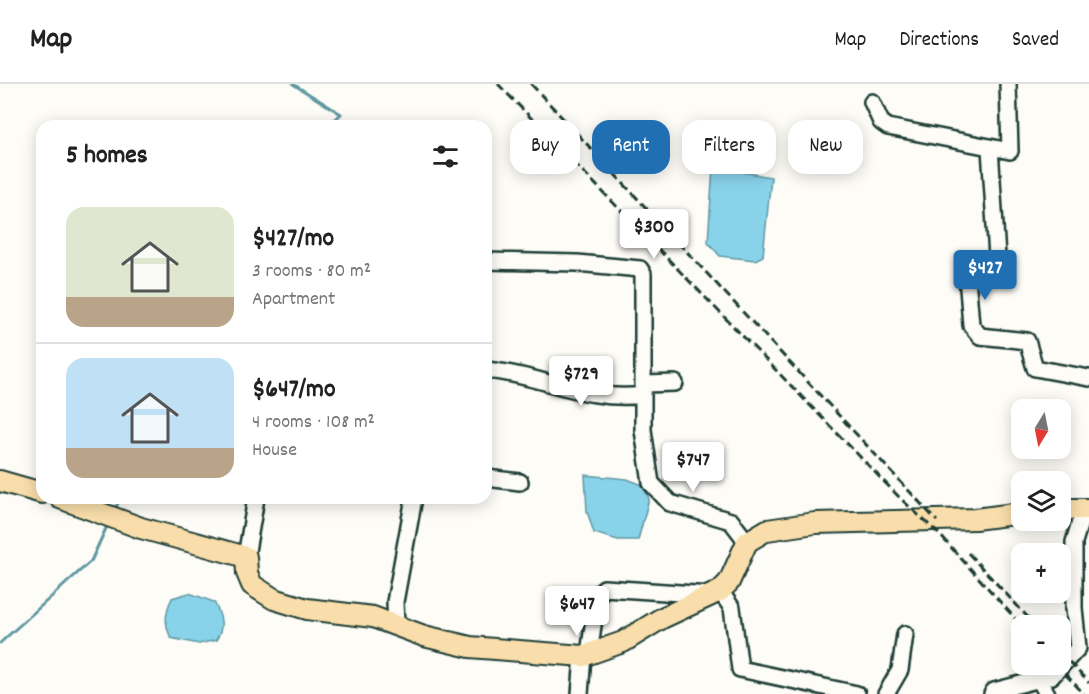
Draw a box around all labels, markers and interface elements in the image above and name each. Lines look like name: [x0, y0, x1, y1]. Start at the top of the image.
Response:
text: Map: [30, 21, 72, 61]
text: Map: [835, 26, 866, 56]
text: Directions: [899, 26, 979, 56]
text: Saved: [1012, 26, 1059, 56]
chip: Buy: [510, 120, 580, 174]
chip: Rent: [592, 120, 670, 174]
chip: Filters: [682, 120, 776, 174]
chip: New: [788, 120, 863, 174]
text: 5 homes: [66, 138, 148, 175]
icon: filters: [429, 140, 462, 173]
pin: $300: [618, 209, 690, 260]
text: $300: [634, 214, 674, 242]
text: $427/mo: [252, 221, 334, 258]
icon: home: [114, 231, 186, 303]
pin: $427: [949, 250, 1021, 301]
text: $427: [968, 255, 1002, 283]
text: 3 rooms · 80 m²: [252, 258, 371, 286]
text: Apartment: [252, 286, 335, 314]
pin: $729: [545, 356, 617, 407]
text: $729: [563, 361, 599, 389]
text: $647/mo: [252, 372, 336, 409]
icon: home: [114, 382, 186, 454]
north arrow: [1011, 399, 1071, 459]
map controls: [1011, 399, 1071, 675]
text: 4 rooms · 108 m²: [252, 409, 375, 437]
text: House: [252, 437, 297, 465]
pin: $747: [657, 442, 729, 493]
text: $747: [676, 447, 710, 475]
button: layers: [1011, 471, 1071, 531]
button: +: [1011, 543, 1071, 603]
pin: $647: [541, 586, 613, 637]
text: $647: [559, 591, 595, 619]
button: −: [1011, 615, 1071, 675]

